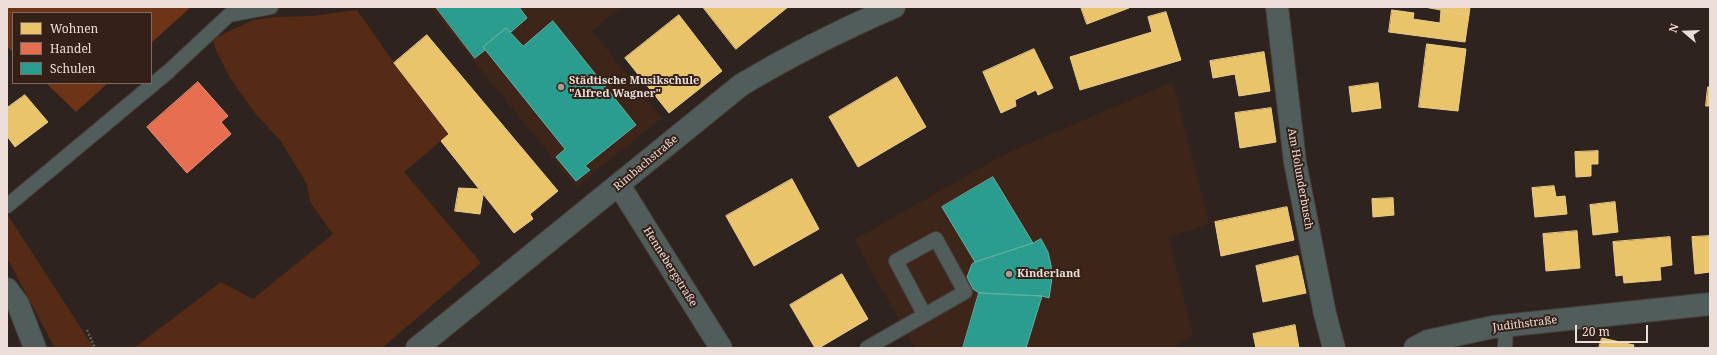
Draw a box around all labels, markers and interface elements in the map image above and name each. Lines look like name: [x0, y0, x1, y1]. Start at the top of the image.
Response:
legend: [12, 12, 152, 84]
north arrow: [1665, 12, 1705, 52]
text: Wohnen: [50, 20, 98, 37]
text: N: [1665, 21, 1682, 34]
text: Handel: [50, 40, 92, 57]
text: Schulen: [50, 60, 96, 77]
place label: Städtische Musikschule "Alfred Wagner": [569, 74, 699, 100]
marker: Städtische Musikschule "Alfred Wagner": [556, 82, 566, 92]
street label: Am Holunderbusch: [1285, 127, 1315, 231]
street label: Rimbachstraße: [611, 132, 681, 194]
street label: Hennebergstraße: [640, 225, 700, 309]
place label: Kinderland: [1017, 267, 1080, 281]
marker: Kinderland: [1004, 269, 1014, 279]
street label: Judithstraße: [1492, 313, 1558, 335]
scale bar: [1577, 317, 1650, 343]
text: 20 m: [1582, 323, 1610, 340]

